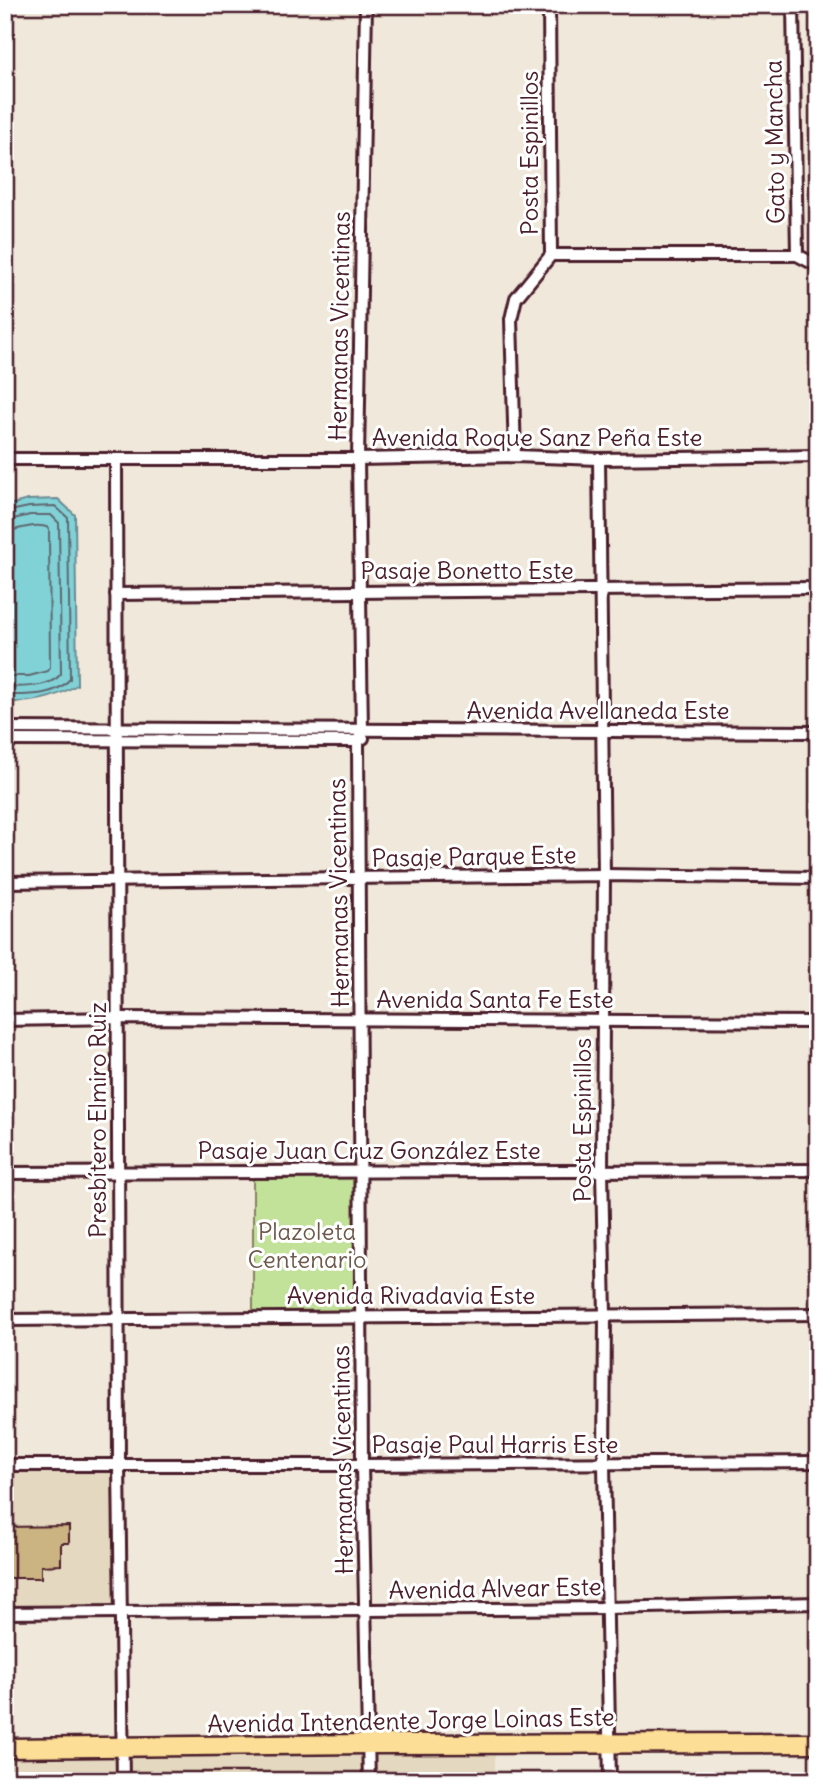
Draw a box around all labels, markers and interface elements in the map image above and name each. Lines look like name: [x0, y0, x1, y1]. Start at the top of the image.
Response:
street label: Gato y Mancha: [758, 60, 790, 224]
street label: Posta Espinillos: [514, 71, 544, 235]
street label: Hermanas Vicentinas: [322, 211, 356, 441]
street label: Avenida Roque Sanz Peña Este: [372, 422, 702, 452]
street label: Pasaje Bonetto Este: [360, 555, 574, 585]
street label: Avenida Avellaneda Este: [466, 695, 730, 725]
street label: Hermanas Vicentinas: [321, 778, 355, 1008]
street label: Pasaje Parque Este: [371, 839, 577, 873]
street label: Avenida Santa Fe Este: [376, 984, 614, 1014]
street label: Presbítero Elmiro Ruiz: [82, 1002, 112, 1238]
street label: Posta Espinillos: [567, 1038, 597, 1202]
street label: Pasaje Juan Cruz González Este: [197, 1135, 541, 1165]
park label: Plazoleta Centenario: [248, 1216, 366, 1274]
street label: Avenida Rivadavia Este: [287, 1280, 535, 1310]
street label: Hermanas Vicentinas: [325, 1345, 359, 1575]
street label: Pasaje Paul Harris Este: [371, 1429, 619, 1459]
street label: Avenida Alvear Este: [388, 1571, 602, 1605]
street label: Avenida Intendente Jorge Loinas Este: [207, 1701, 615, 1739]

